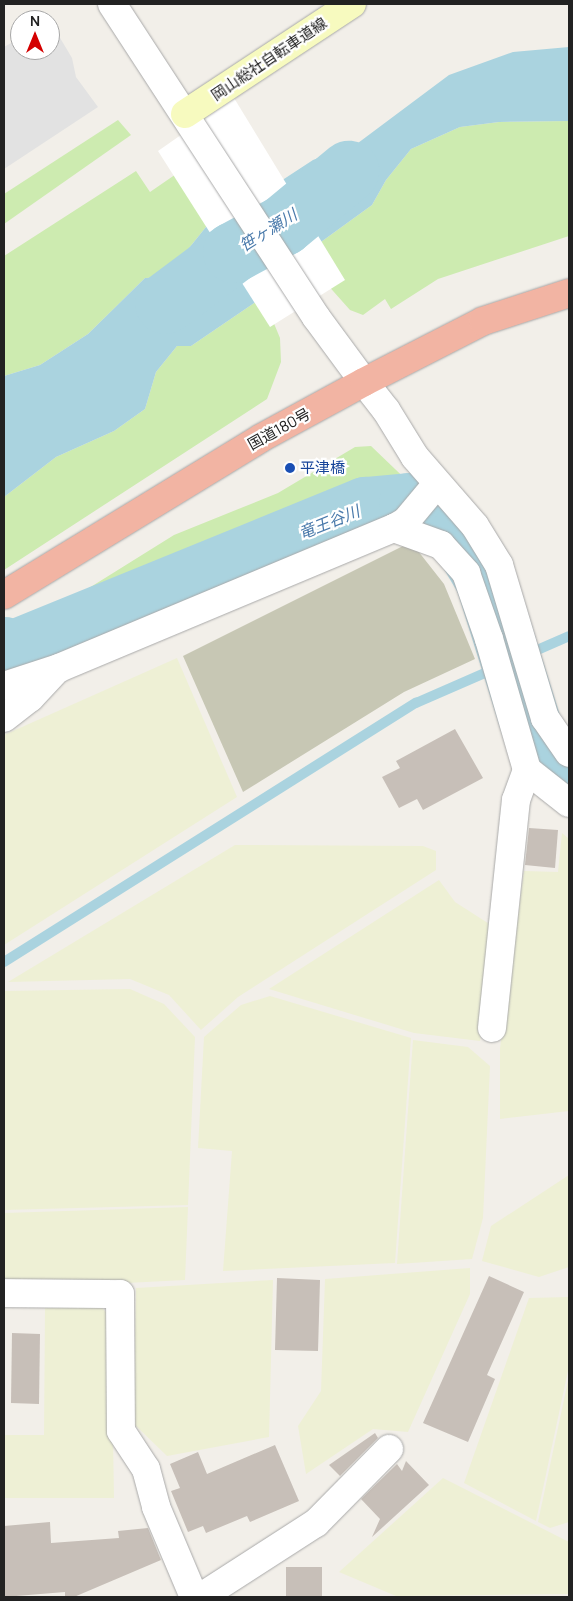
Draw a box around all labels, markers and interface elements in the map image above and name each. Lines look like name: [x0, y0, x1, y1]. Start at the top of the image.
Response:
north arrow: [10, 10, 60, 60]
text: N: [30, 11, 40, 30]
street label: 岡山総社自転車道線: [208, 14, 330, 104]
water label: 笹ヶ瀬川: [236, 205, 300, 255]
street label: 国道180号: [245, 404, 313, 454]
place label: 平津橋: [300, 459, 345, 477]
marker: 平津橋: [284, 462, 296, 474]
water label: 竜王谷川: [296, 501, 362, 543]

